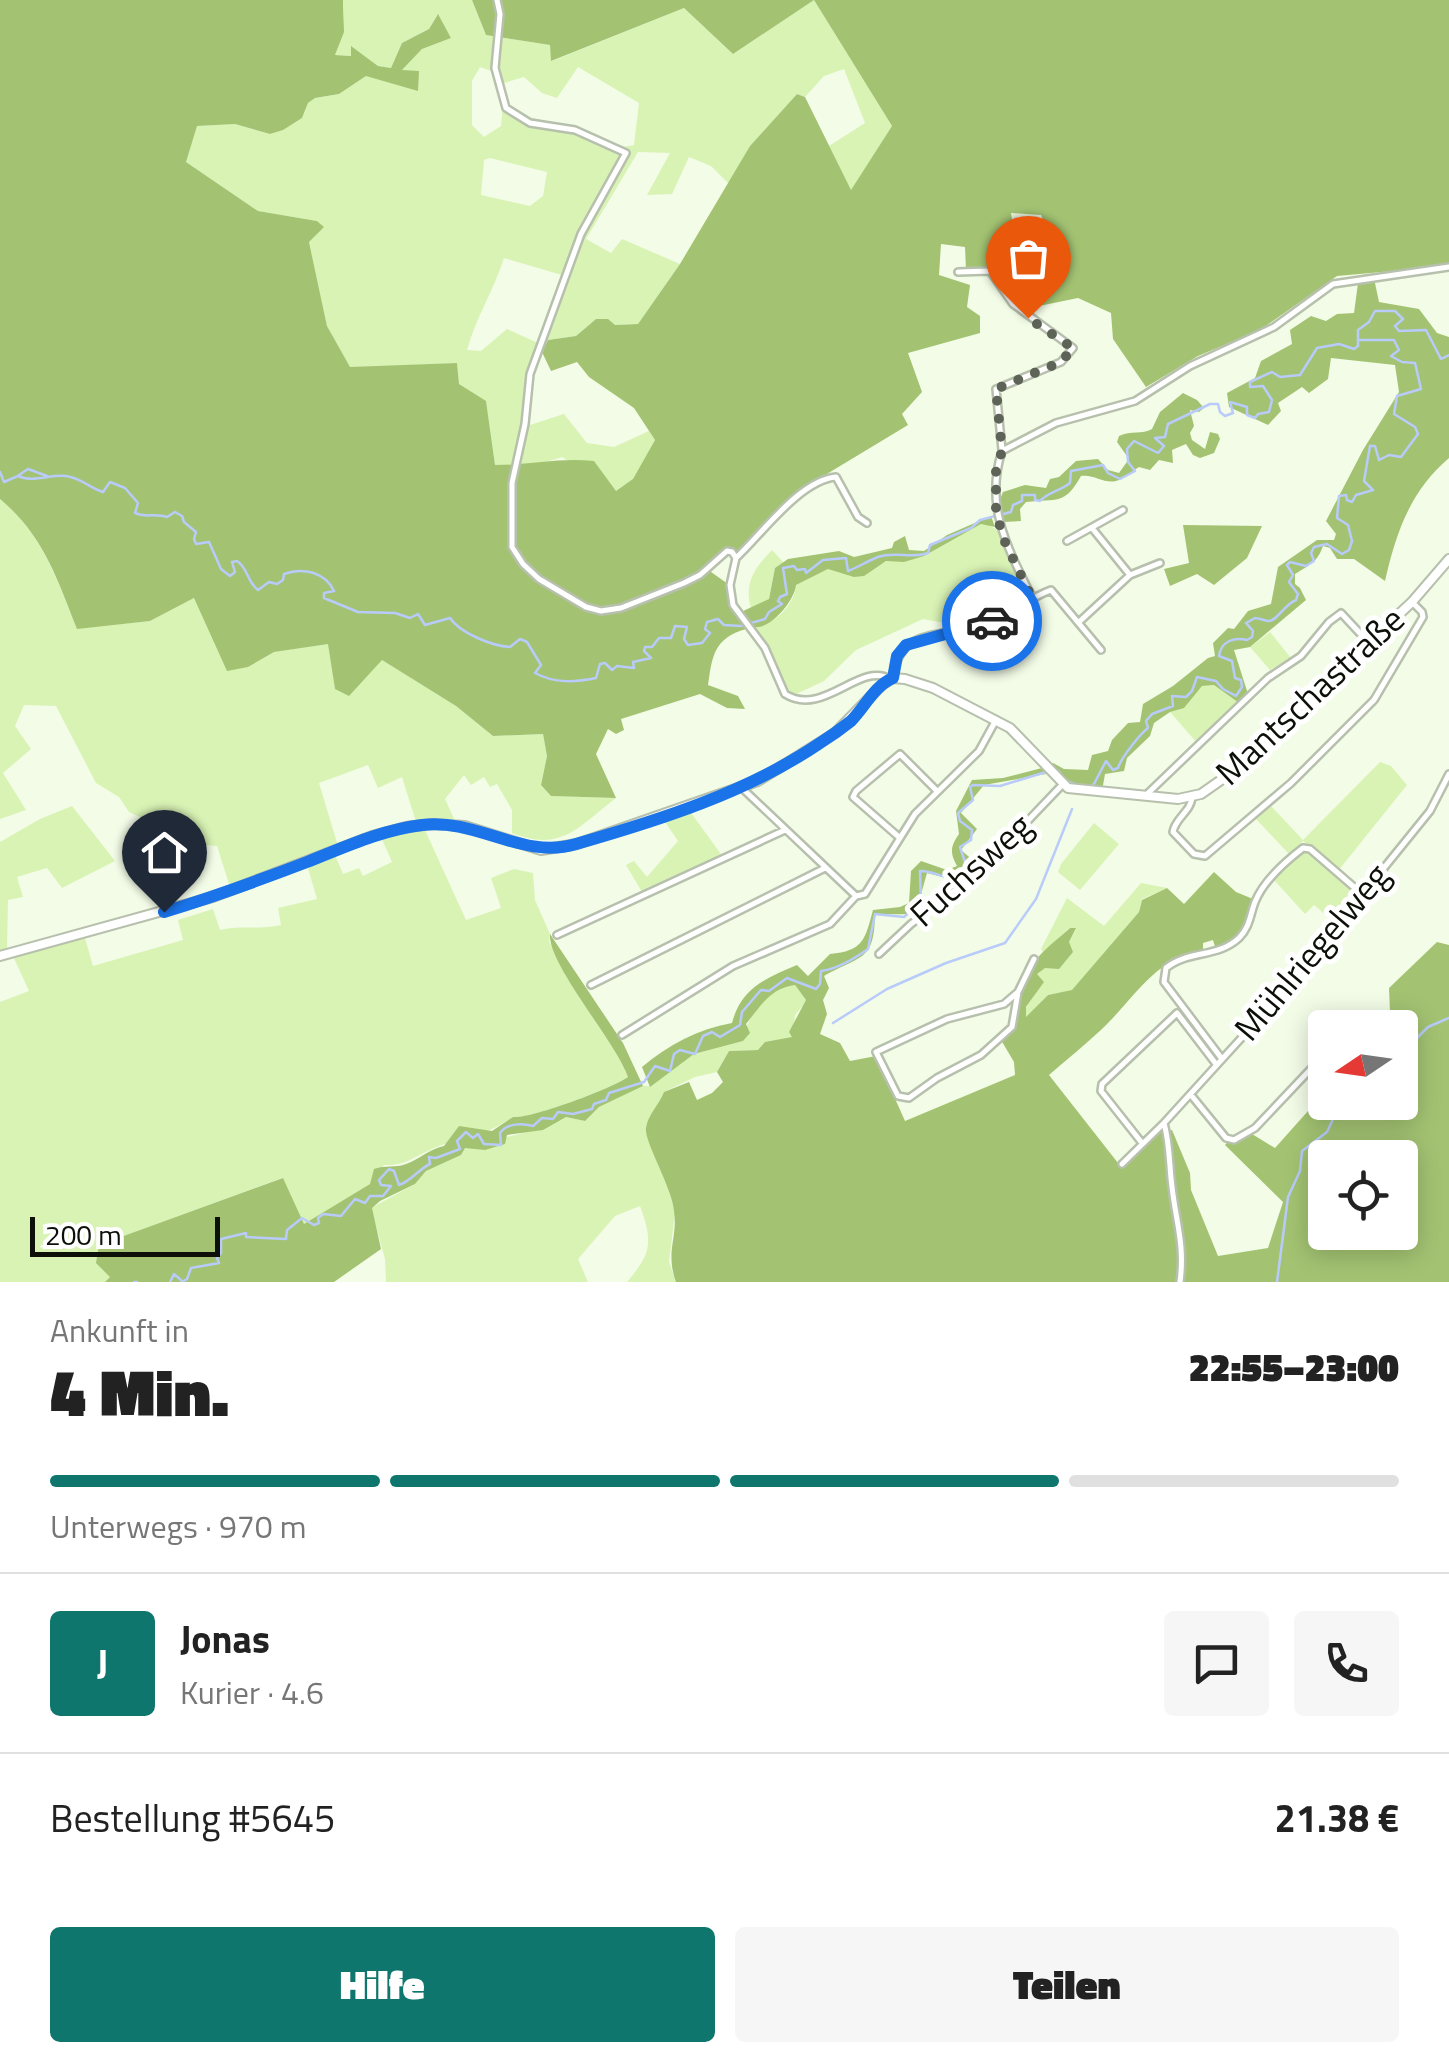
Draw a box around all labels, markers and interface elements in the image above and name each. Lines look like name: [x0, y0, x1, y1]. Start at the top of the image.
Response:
pin: [986, 216, 1071, 319]
icon: bag: [1001, 231, 1056, 286]
courier: [942, 571, 1042, 671]
street label: Mantschastraße: [1203, 593, 1416, 797]
icon: car: [965, 594, 1020, 649]
street label: Fuchsweg: [897, 799, 1044, 939]
pin: [122, 810, 207, 913]
icon: home: [137, 825, 192, 880]
street label: Mühlriegelweg: [1220, 850, 1402, 1052]
north arrow: [1308, 1010, 1418, 1120]
map controls: [1308, 1010, 1418, 1250]
button: locate: [1308, 1140, 1418, 1250]
scale bar: [30, 1212, 220, 1256]
text: 200 m: [45, 1213, 122, 1256]
text: Ankunft in: [50, 1306, 189, 1354]
text: 22:55–23:00: [1189, 1338, 1399, 1396]
text: 4 Min.: [50, 1342, 229, 1441]
text: Unterwegs · 970 m: [50, 1502, 306, 1550]
text: Jonas: [180, 1610, 270, 1668]
button: chat: [1164, 1611, 1269, 1716]
button: phone: [1294, 1611, 1399, 1716]
text: J: [97, 1634, 108, 1692]
text: Kurier · 4.6: [180, 1668, 324, 1716]
text: Bestellung #5645: [50, 1789, 335, 1847]
text: 21.38 €: [1275, 1789, 1399, 1847]
button: Hilfe: [50, 1927, 715, 2042]
button: Teilen: [735, 1927, 1399, 2042]

